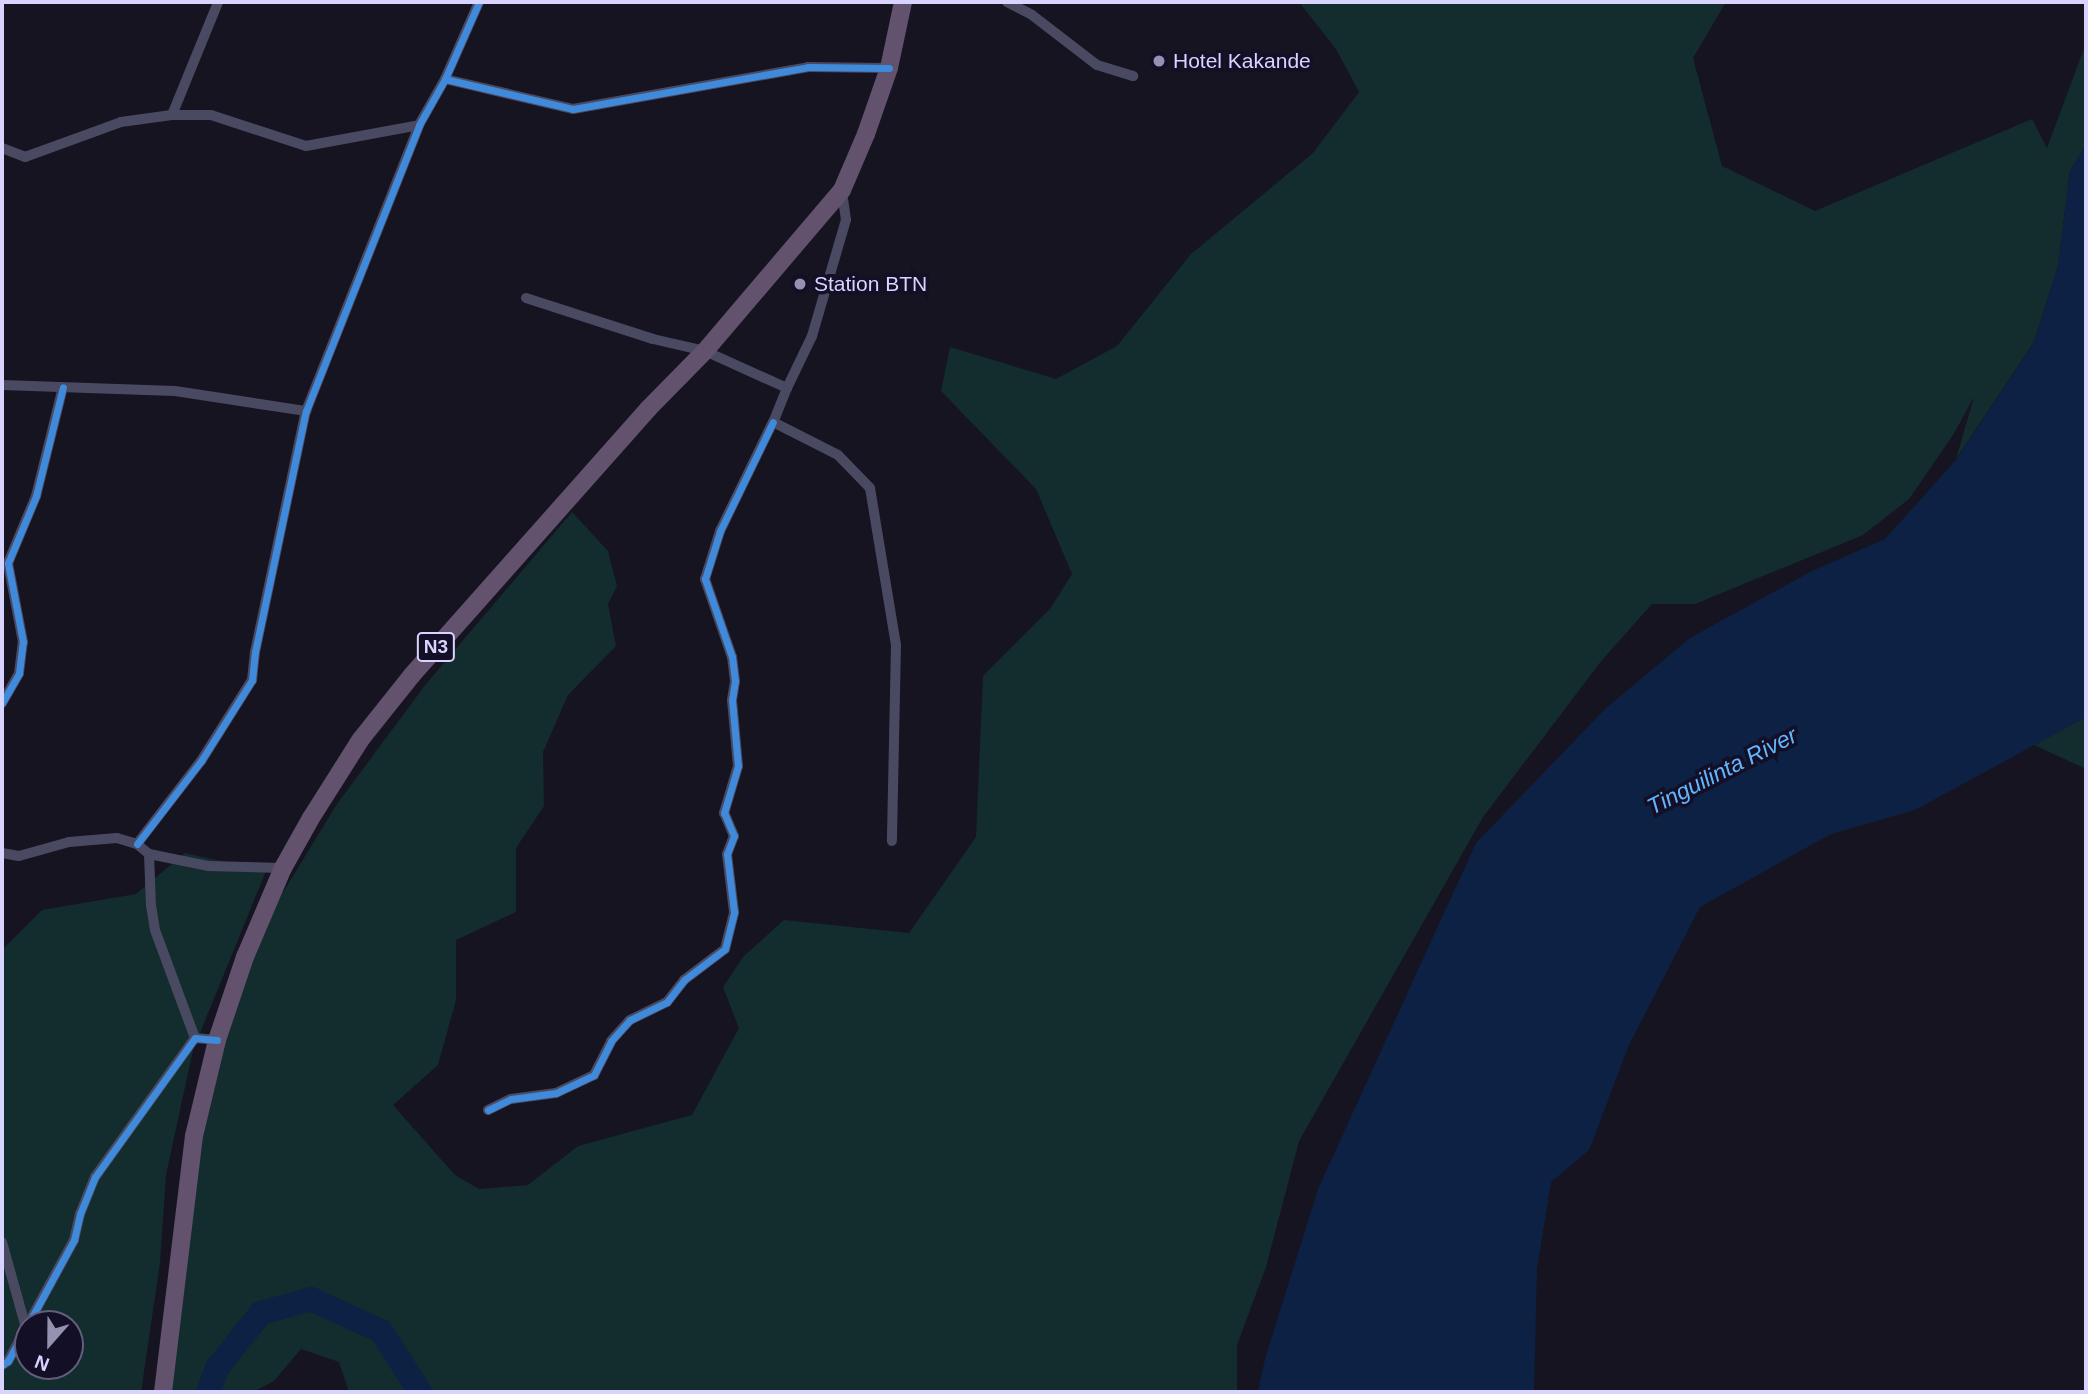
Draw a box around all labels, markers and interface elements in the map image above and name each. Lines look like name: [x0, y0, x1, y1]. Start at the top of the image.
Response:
place label: Hotel Kakande: [1173, 48, 1311, 74]
marker: Hotel Kakande: [1151, 53, 1167, 69]
place label: Station BTN: [814, 271, 927, 297]
marker: Station BTN: [792, 276, 808, 292]
road number: N3: [417, 632, 455, 662]
water label: Tinguilinta River: [1642, 721, 1802, 821]
north arrow: [14, 1310, 84, 1380]
text: N: [32, 1351, 52, 1375]

